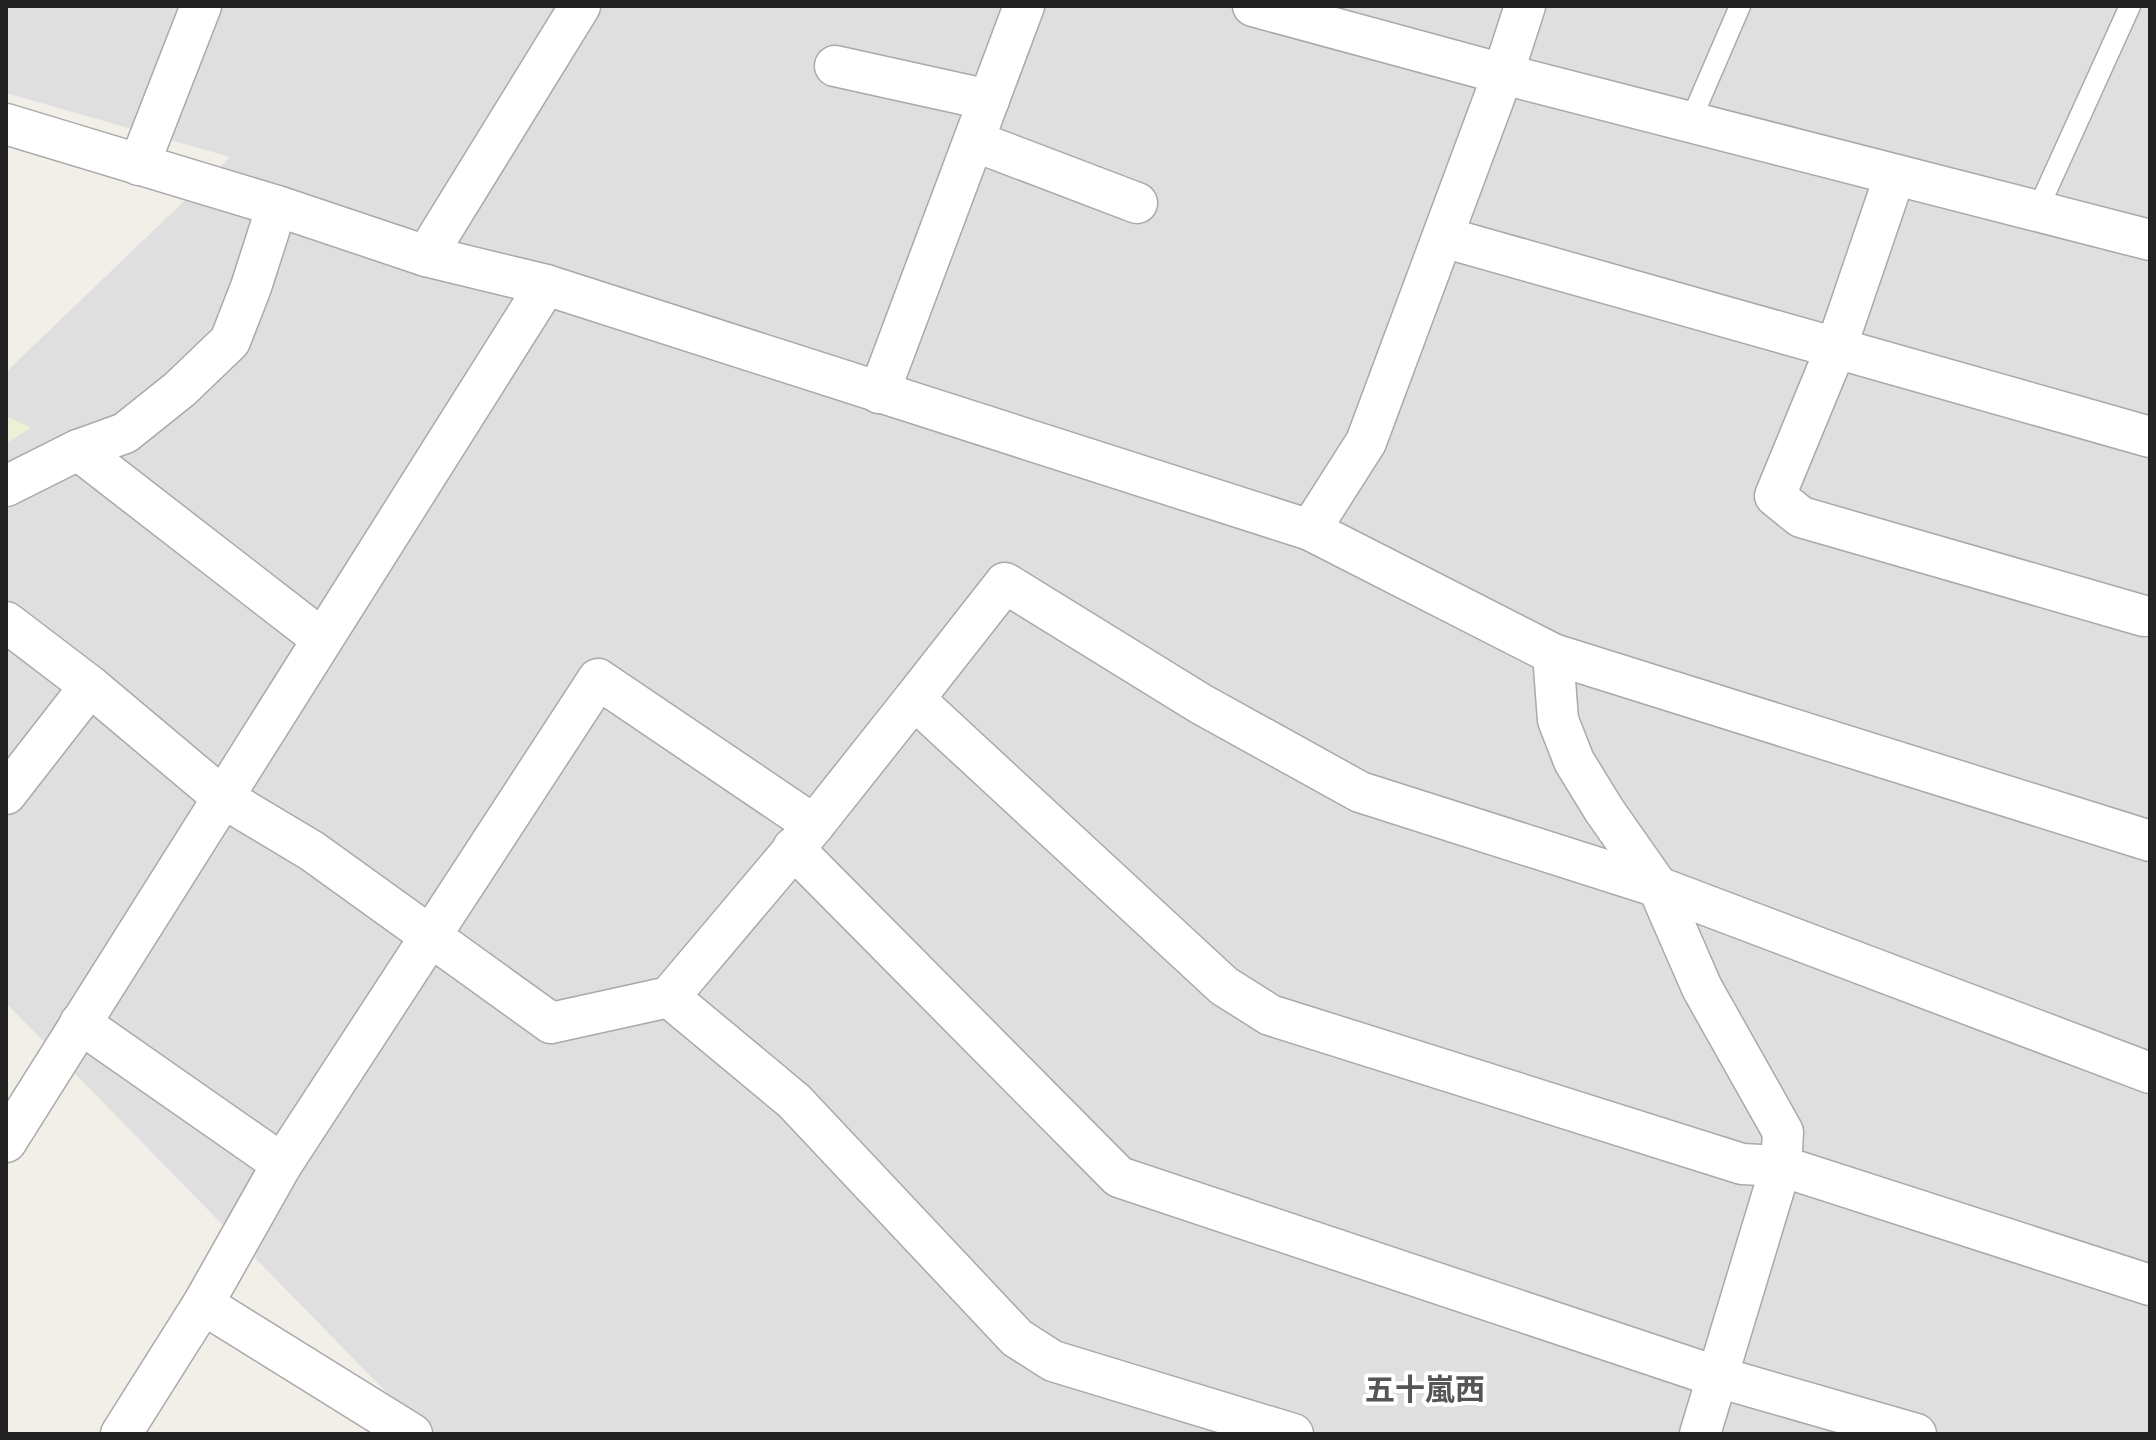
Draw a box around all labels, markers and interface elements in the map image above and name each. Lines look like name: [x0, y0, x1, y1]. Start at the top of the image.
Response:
district label: 五十嵐西: [1365, 1371, 1485, 1407]

